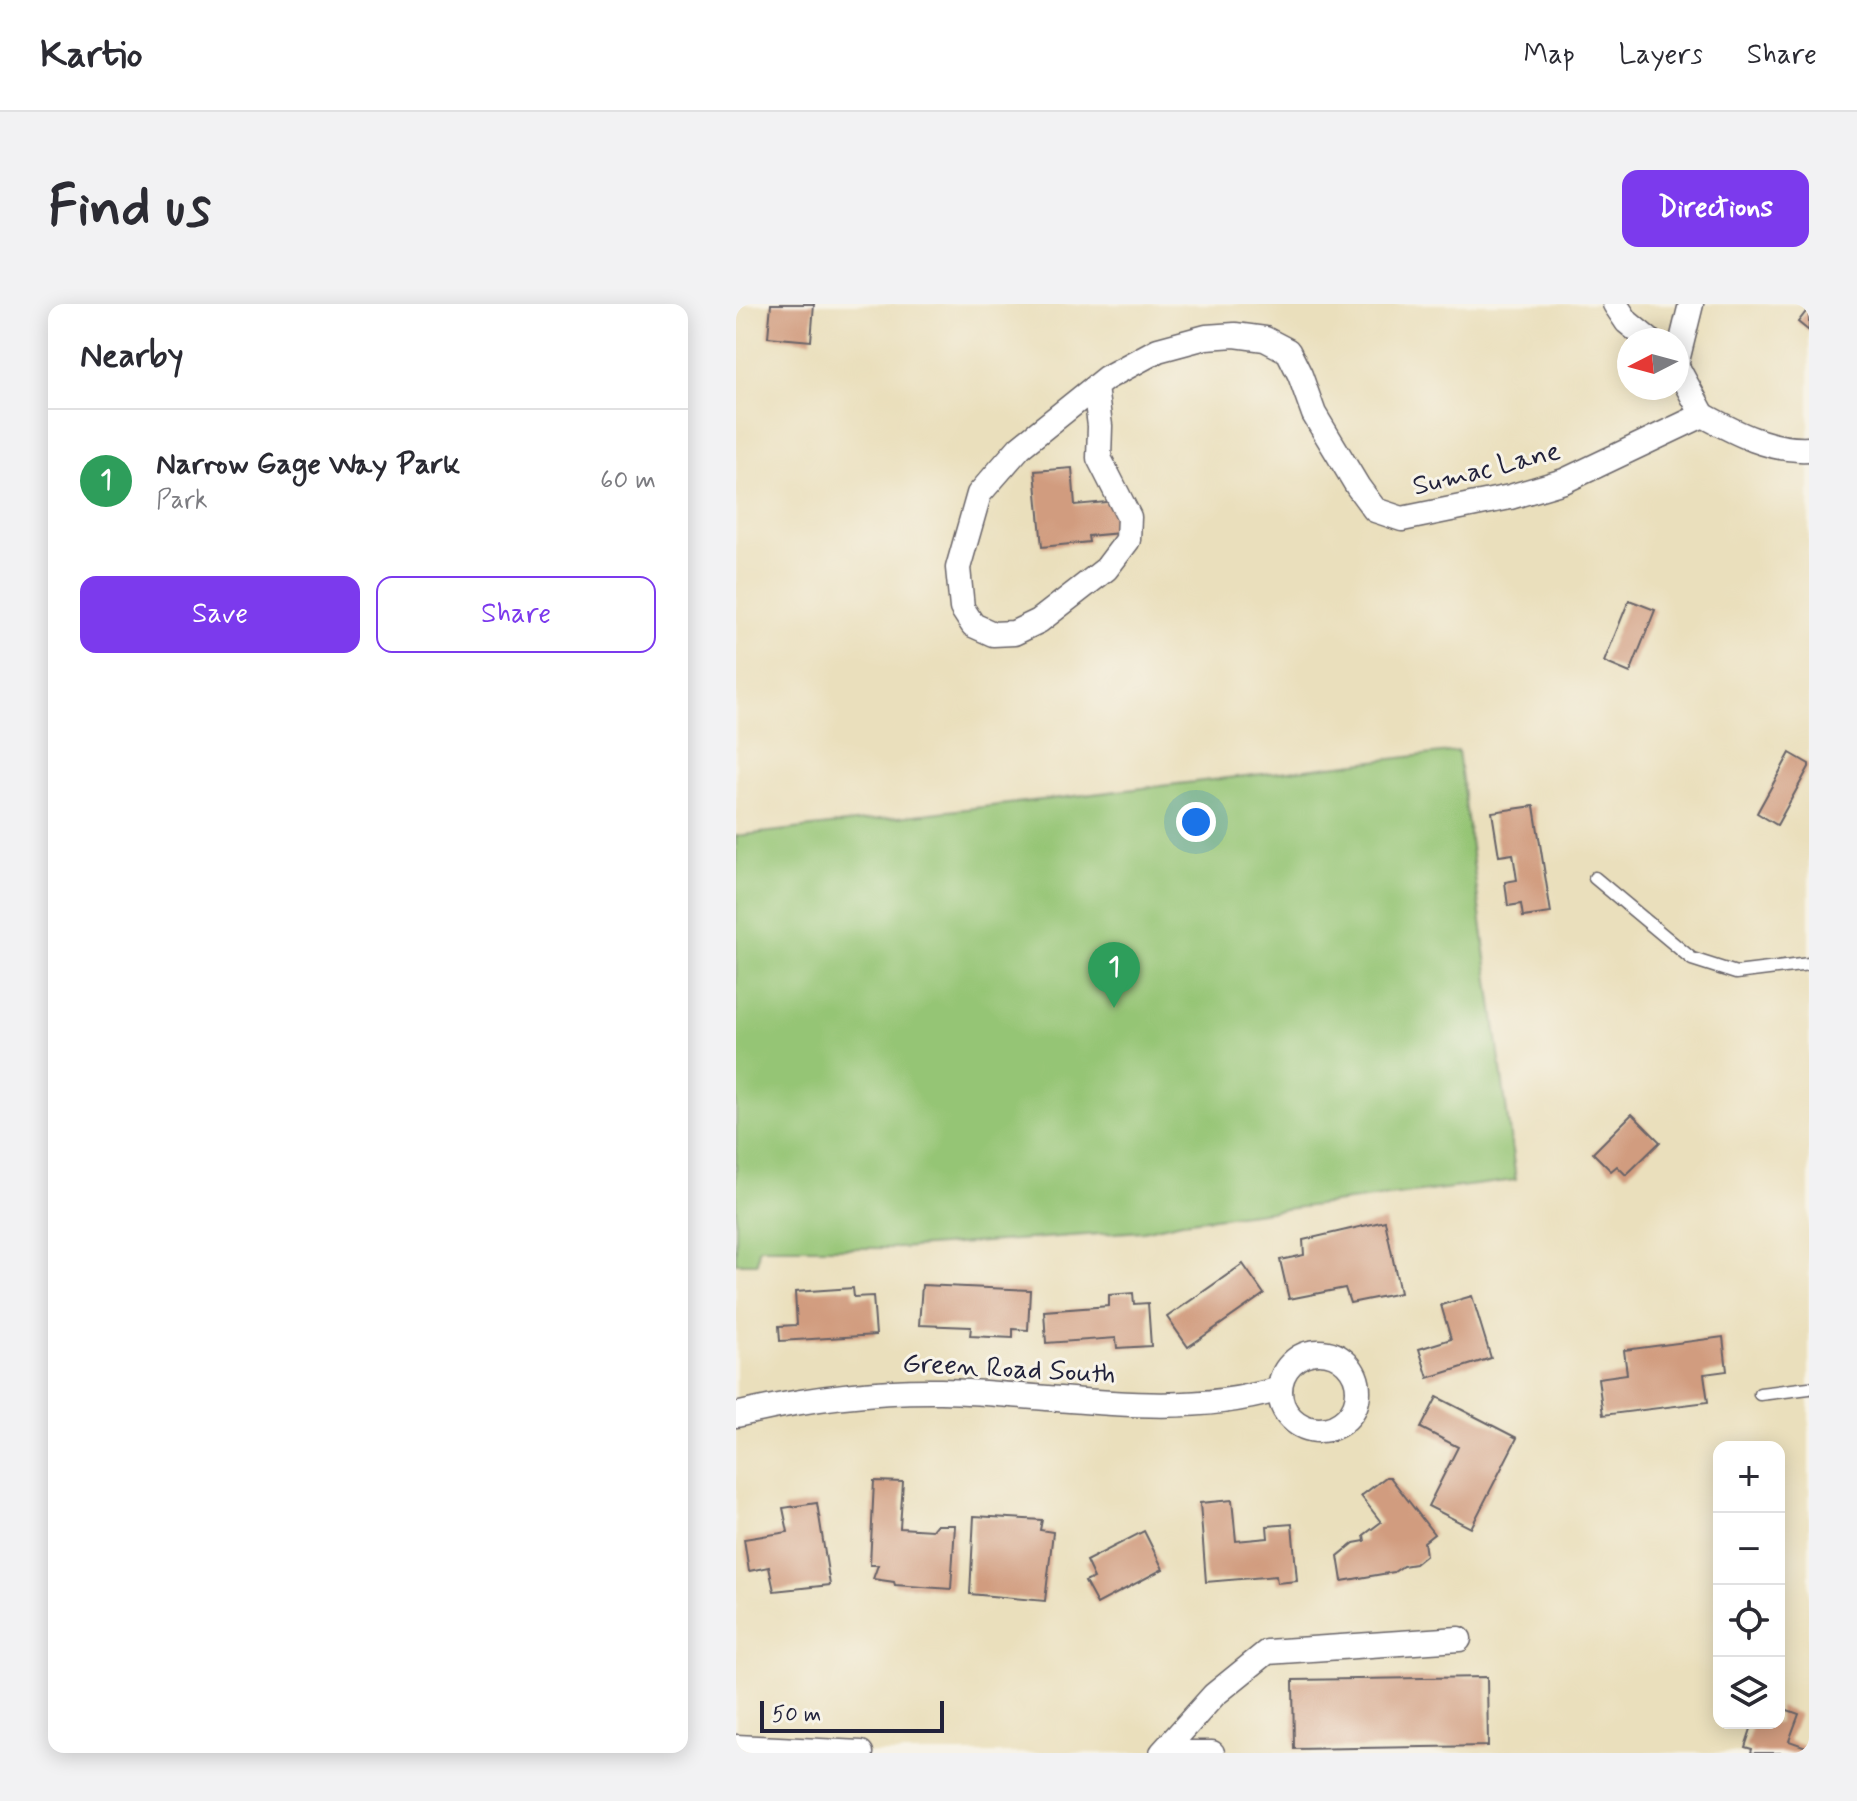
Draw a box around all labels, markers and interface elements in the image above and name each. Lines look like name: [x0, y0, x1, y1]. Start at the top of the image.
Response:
text: Kartio: [40, 31, 143, 80]
text: Map: [1524, 37, 1575, 74]
text: Layers: [1619, 37, 1703, 74]
text: Share: [1747, 37, 1817, 74]
button: Directions: [1622, 170, 1809, 247]
text: Find us: [48, 172, 211, 245]
north arrow: [1617, 328, 1689, 400]
text: Nearby: [80, 334, 184, 379]
street label: Sumac Lane: [1409, 433, 1564, 506]
text: Narrow Gage Way Park: [156, 445, 460, 484]
text: 1: [100, 464, 112, 498]
text: 60 m: [600, 464, 656, 498]
text: Park: [156, 484, 208, 518]
button: Save: [80, 576, 360, 653]
button: Share: [376, 576, 656, 653]
your location: [1176, 802, 1216, 842]
pin: 1: [1088, 942, 1140, 1008]
street label: Green Road South: [901, 1345, 1116, 1394]
map controls: [1713, 1441, 1785, 1729]
button: +: [1713, 1441, 1785, 1513]
button: −: [1713, 1513, 1785, 1585]
button: locate: [1713, 1585, 1785, 1657]
button: layers: [1713, 1657, 1785, 1729]
scale bar: [760, 1697, 944, 1733]
text: 50 m: [772, 1701, 821, 1729]

